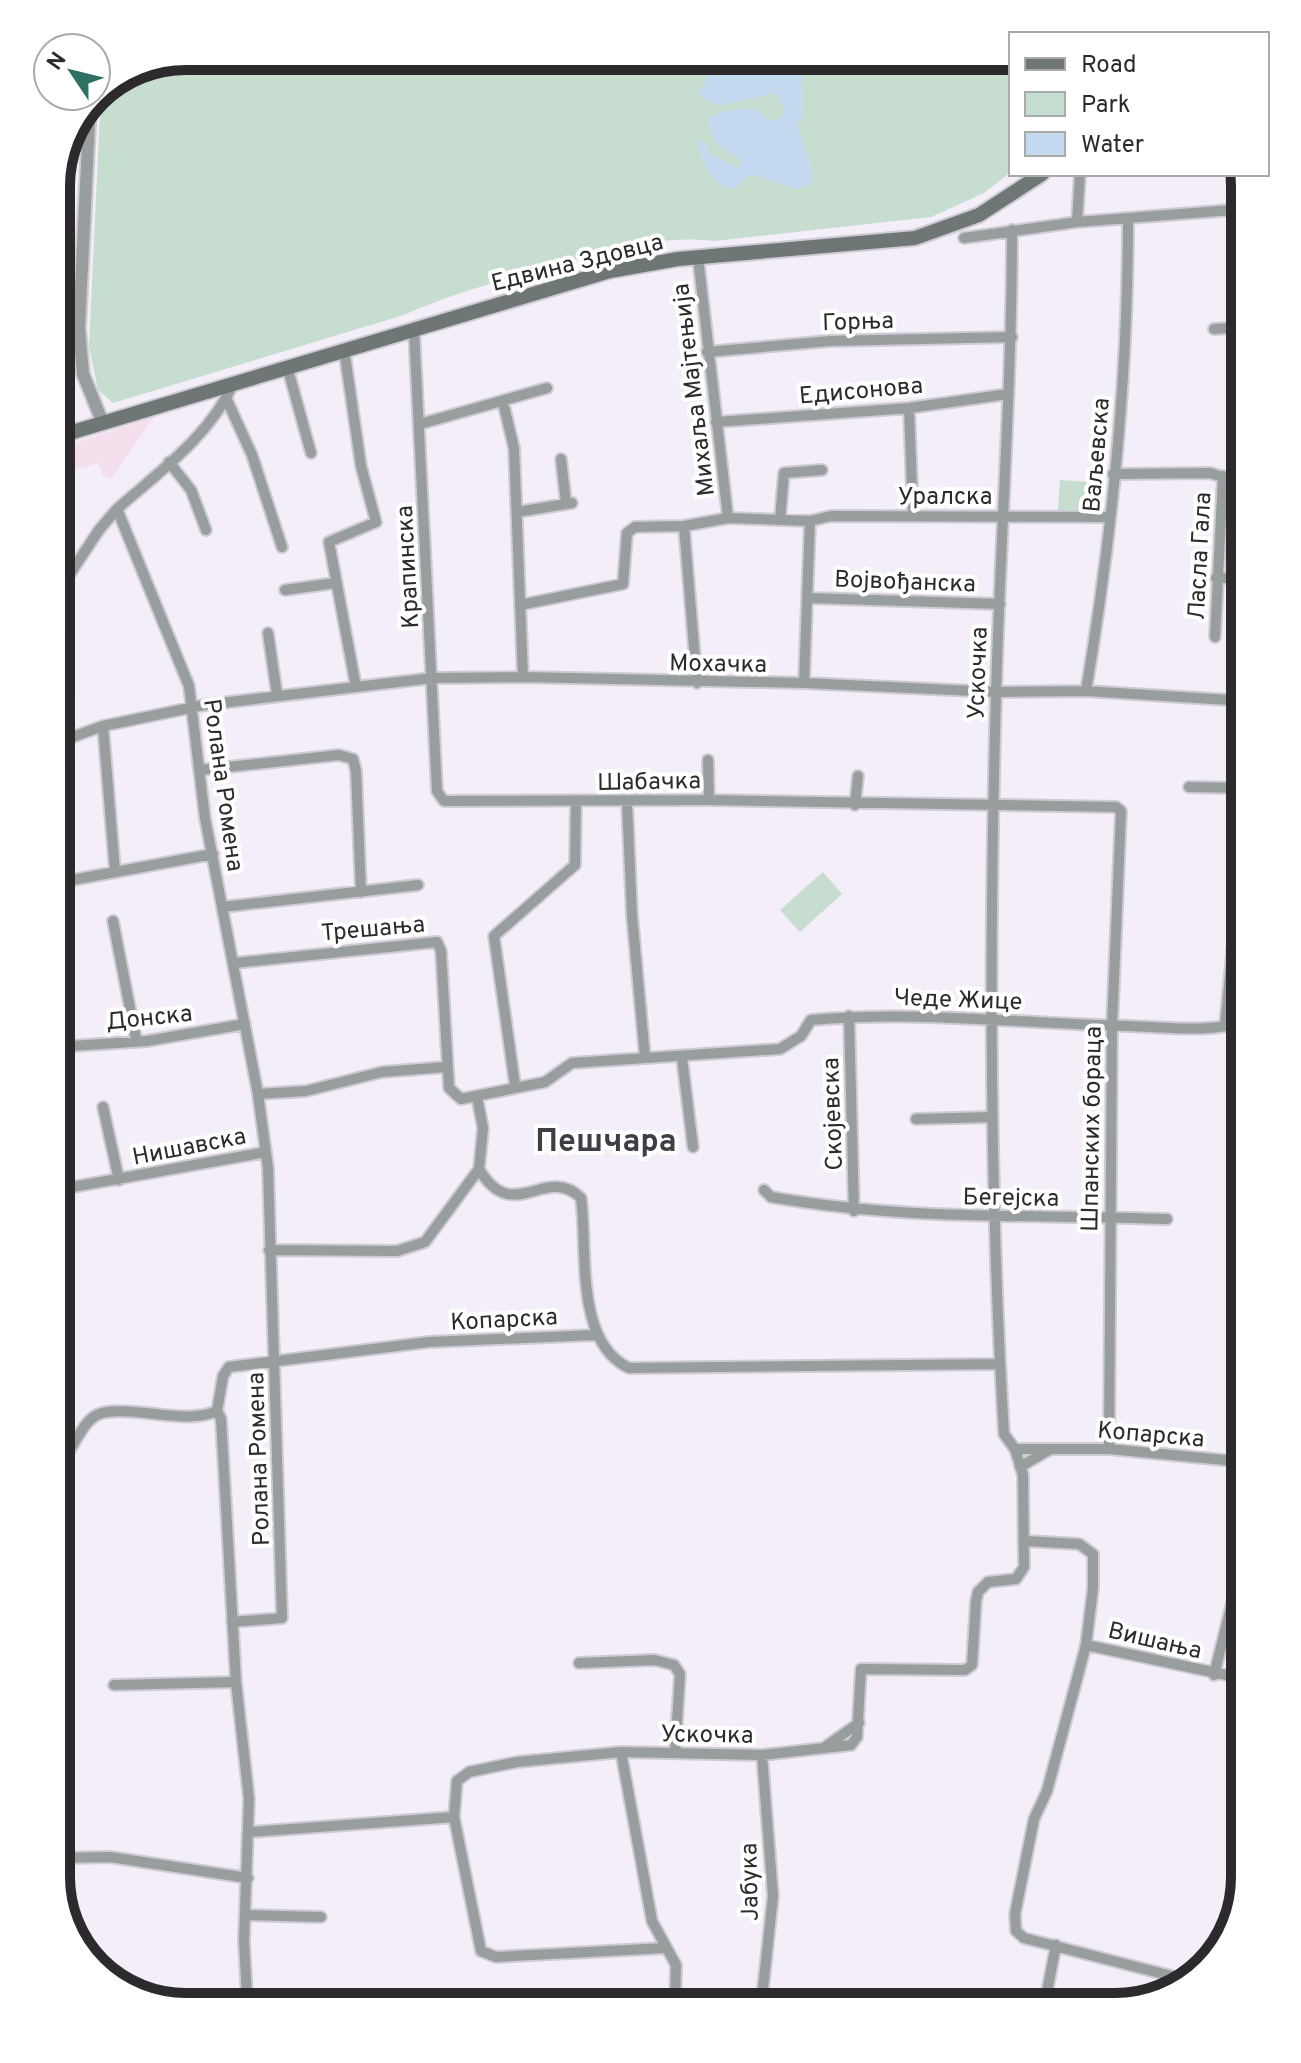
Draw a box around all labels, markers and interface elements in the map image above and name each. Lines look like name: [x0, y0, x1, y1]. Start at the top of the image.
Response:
north arrow: [32, 32, 112, 112]
legend: [1009, 32, 1269, 176]
text: N: [42, 48, 73, 76]
text: Road: [1081, 51, 1137, 81]
text: Park: [1081, 91, 1131, 121]
text: Water: [1081, 131, 1144, 161]
street label: Едвина Здовца: [488, 228, 667, 300]
street label: Михаља Мајтењија: [667, 282, 723, 498]
street label: Горња: [822, 307, 894, 339]
street label: Едисонова: [798, 372, 924, 412]
street label: Ваљевска: [1078, 397, 1118, 514]
street label: Уралска: [898, 483, 992, 513]
street label: Ласла Гала: [1183, 491, 1219, 621]
street label: Крапинска: [391, 505, 427, 629]
street label: Војвођанска: [834, 566, 976, 600]
street label: Ускочка: [962, 626, 996, 720]
street label: Мохачка: [669, 649, 767, 681]
street label: Ролана Ромена: [195, 697, 249, 874]
street label: Шабачка: [597, 767, 701, 799]
street label: Трешања: [320, 911, 426, 949]
street label: Чеде Жице: [893, 984, 1023, 1018]
street label: Донска: [104, 1000, 194, 1038]
street label: Шпанских бораца: [1076, 1026, 1110, 1232]
street label: Скојевска: [817, 1057, 851, 1171]
street label: Нишавска: [130, 1122, 249, 1174]
district label: Пешчара: [535, 1123, 677, 1163]
street label: Бегејска: [962, 1183, 1060, 1215]
street label: Копарска: [450, 1303, 559, 1339]
street label: Ролана Ромена: [242, 1371, 278, 1546]
street label: Копарска: [1096, 1416, 1206, 1456]
street label: Вишања: [1105, 1617, 1204, 1667]
street label: Ускочка: [660, 1720, 754, 1752]
street label: Јабука: [735, 1842, 767, 1921]

